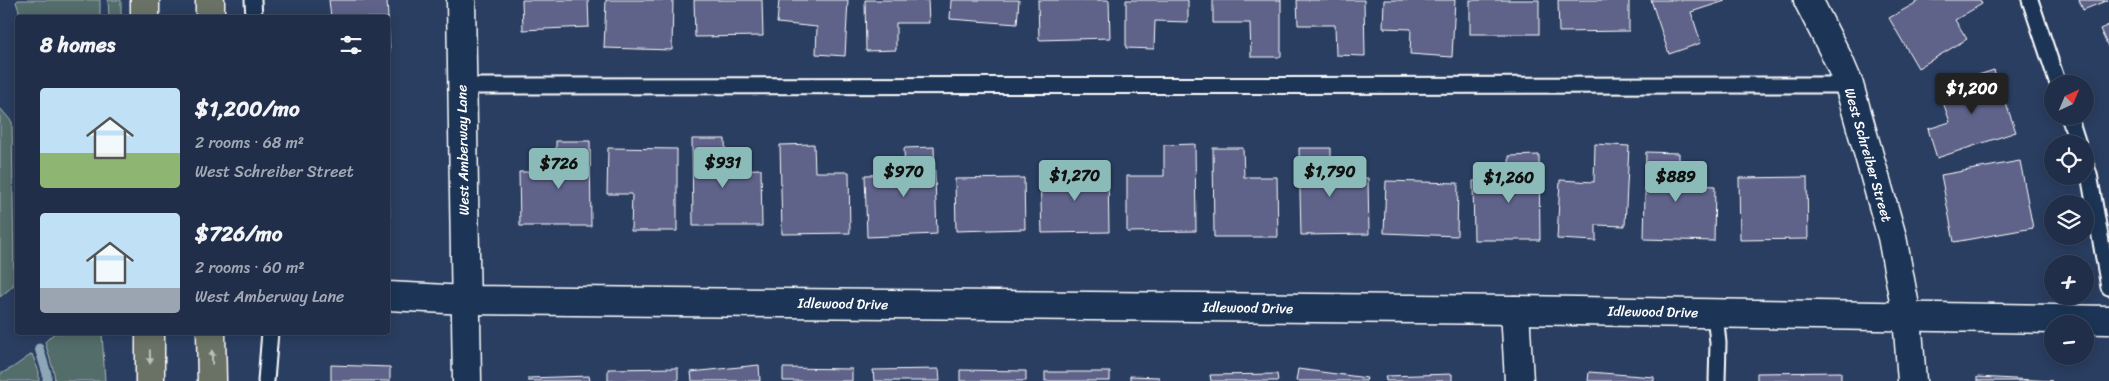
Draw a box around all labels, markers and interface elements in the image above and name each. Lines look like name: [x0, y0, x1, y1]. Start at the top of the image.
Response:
text: 8 homes: [40, 26, 115, 64]
icon: filters: [337, 31, 365, 59]
pin: $1,200: [1931, 72, 2013, 115]
text: $1,200: [1946, 74, 1998, 103]
north arrow: [2044, 75, 2094, 125]
map controls: [2044, 75, 2094, 365]
street label: West Amberway Lane: [449, 84, 477, 216]
street label: West Schreiber Street: [1837, 85, 1899, 225]
text: $1,200/mo: [195, 90, 300, 128]
icon: home: [80, 108, 140, 168]
text: 2 rooms · 68 m²: [195, 128, 304, 157]
button: locate: [2044, 135, 2094, 185]
pin: $931: [693, 146, 753, 189]
pin: $726: [529, 148, 589, 190]
text: $931: [705, 148, 741, 177]
text: $726: [540, 149, 578, 178]
pin: $970: [874, 156, 934, 198]
pin: $1,790: [1289, 156, 1371, 198]
text: West Schreiber Street: [195, 157, 354, 186]
text: $970: [884, 157, 924, 186]
text: $1,790: [1304, 157, 1356, 186]
pin: $1,270: [1034, 160, 1116, 202]
pin: $889: [1646, 160, 1706, 203]
text: $1,270: [1050, 161, 1100, 190]
pin: $1,260: [1468, 162, 1550, 204]
text: $889: [1656, 162, 1696, 191]
text: $1,260: [1484, 163, 1534, 192]
button: layers: [2044, 195, 2094, 245]
text: $726/mo: [195, 215, 282, 253]
icon: home: [80, 233, 140, 293]
text: 2 rooms · 60 m²: [195, 253, 305, 282]
button: +: [2044, 255, 2094, 305]
text: West Amberway Lane: [195, 282, 344, 311]
street label: Idlewood Drive: [797, 291, 888, 317]
street label: Idlewood Drive: [1202, 295, 1293, 321]
street label: Idlewood Drive: [1607, 299, 1698, 325]
button: −: [2044, 315, 2094, 365]
one-way arrow: [207, 348, 215, 364]
one-way arrow: [146, 349, 154, 365]

